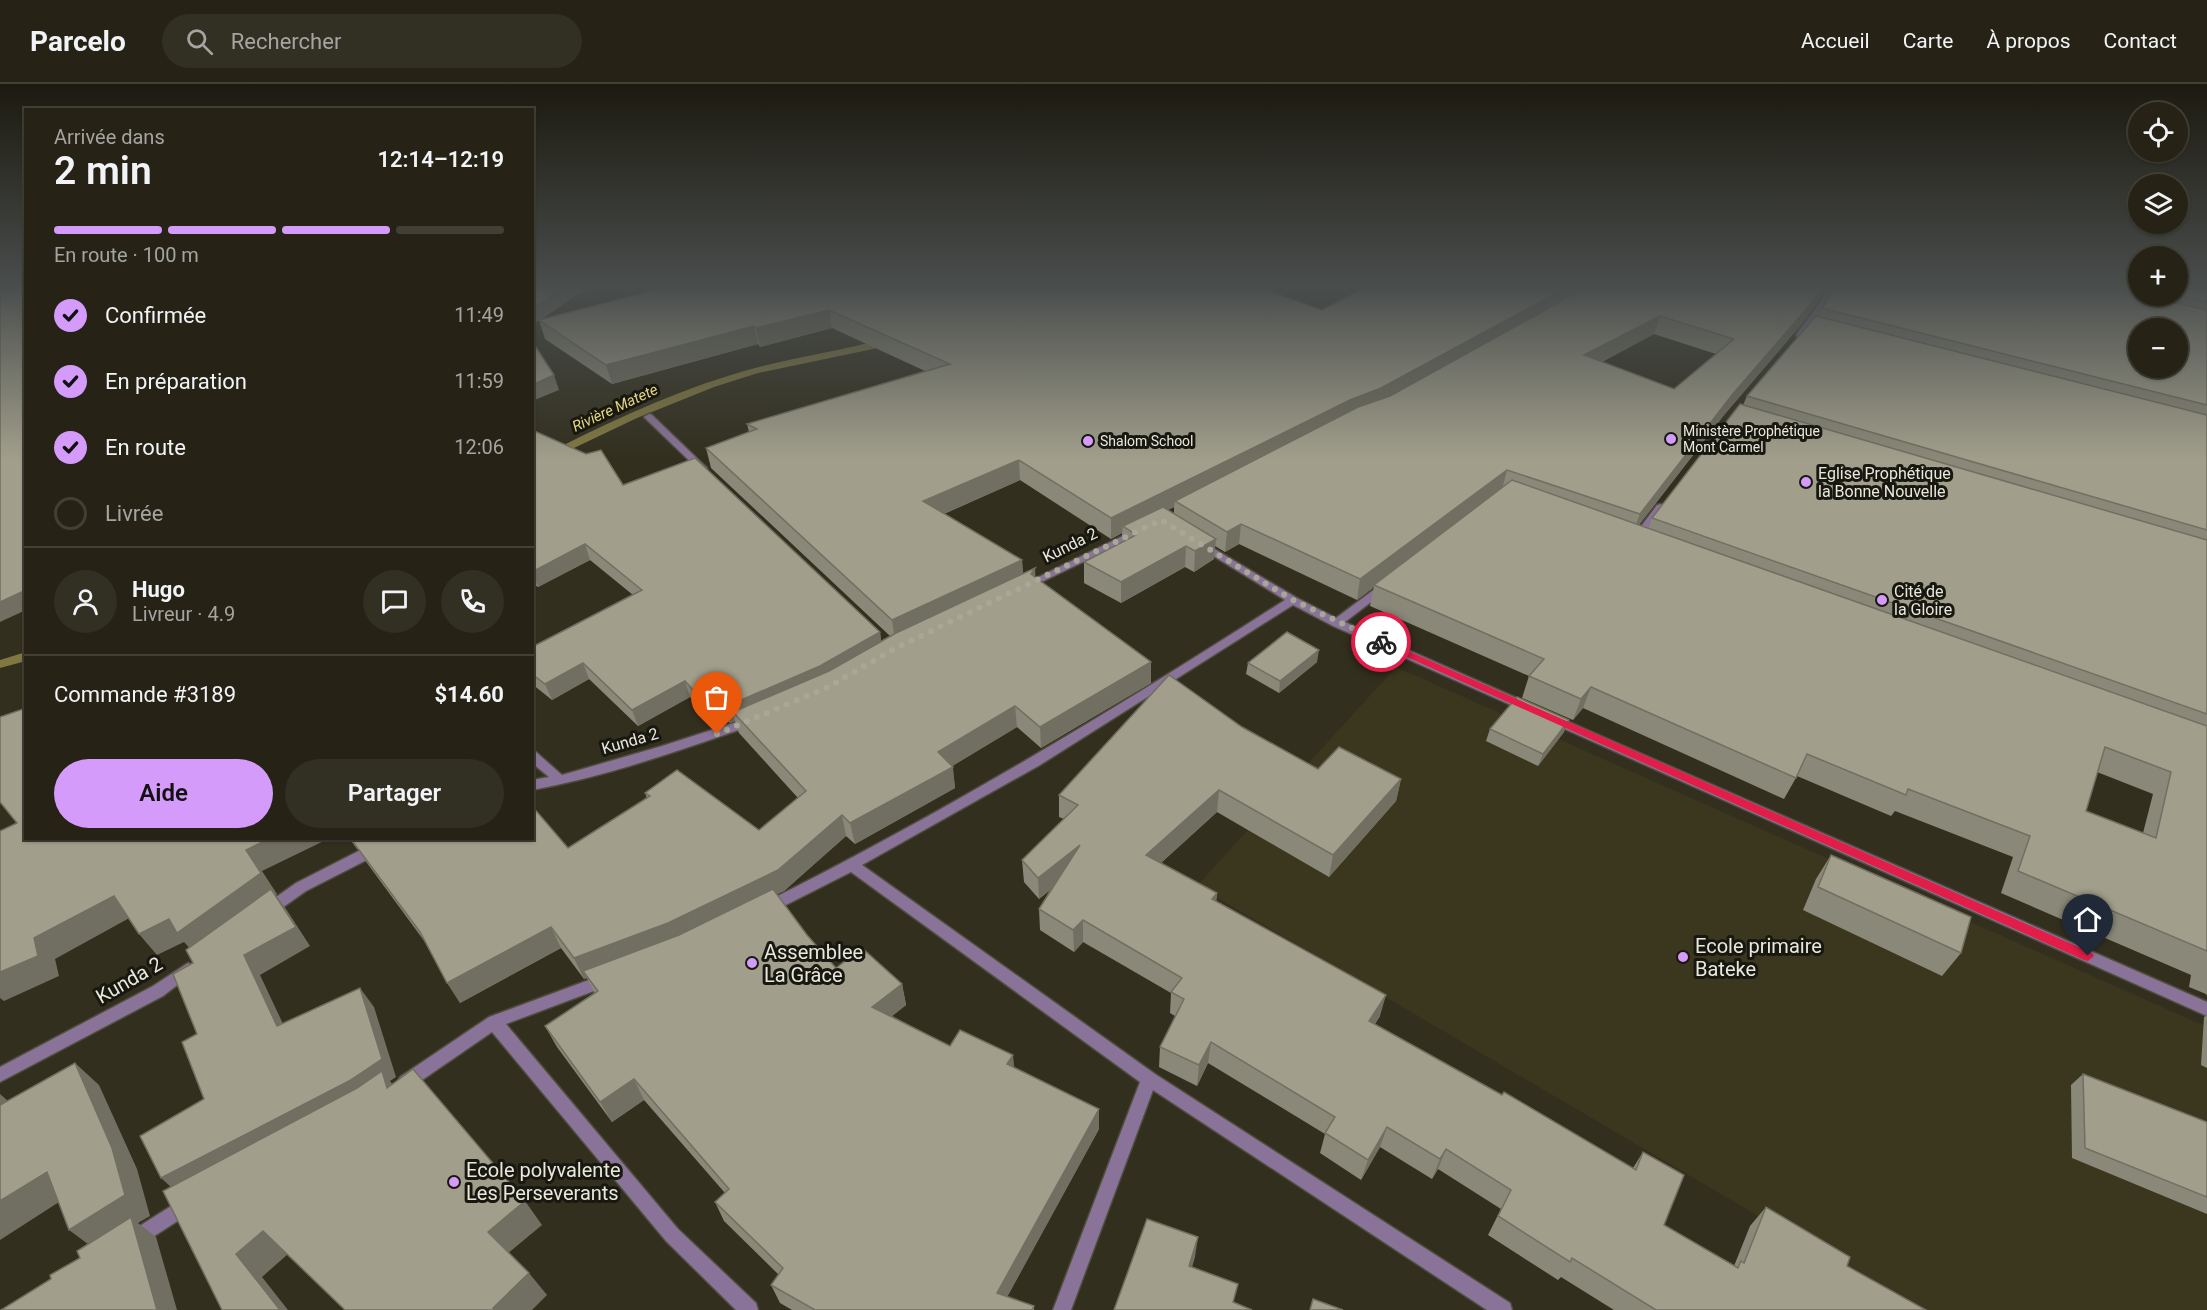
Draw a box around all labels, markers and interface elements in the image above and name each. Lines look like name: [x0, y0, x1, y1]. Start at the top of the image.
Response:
search box: [162, 14, 582, 68]
text: Parcelo: [30, 25, 126, 58]
icon: search: [183, 25, 216, 58]
text: Rechercher: [231, 29, 341, 54]
text: Accueil: [1801, 29, 1870, 53]
text: Carte: [1903, 29, 1953, 53]
text: À propos: [1986, 29, 2071, 53]
text: Contact: [2104, 29, 2177, 53]
map controls: [2128, 102, 2188, 378]
button: locate: [2128, 102, 2188, 162]
text: Arrivée dans: [54, 125, 165, 149]
text: 12:14–12:19: [377, 147, 504, 172]
text: 2 min: [54, 148, 152, 194]
button: layers: [2128, 174, 2188, 234]
text: En route · 100 m: [54, 243, 199, 267]
button: +: [2128, 246, 2188, 306]
icon: check: [54, 299, 87, 332]
text: Confirmée: [105, 303, 206, 328]
text: 11:49: [454, 303, 504, 327]
button: −: [2128, 318, 2188, 378]
icon: check: [54, 365, 87, 398]
text: En préparation: [105, 369, 247, 394]
text: 11:59: [454, 369, 504, 393]
water label: Rivière Matete: [569, 380, 661, 436]
place label: Ministère Prophétique Mont Carmel: [1683, 423, 1820, 455]
icon: check: [54, 431, 87, 464]
marker: Ministère Prophétique Mont Carmel: [1664, 432, 1678, 446]
place label: Shalom School: [1100, 433, 1194, 449]
marker: Shalom School: [1081, 434, 1095, 448]
text: En route: [105, 435, 186, 460]
text: 12:06: [454, 435, 504, 459]
place label: Eglise Prophétique la Bonne Nouvelle: [1818, 464, 1951, 501]
marker: Eglise Prophétique la Bonne Nouvelle: [1799, 475, 1813, 489]
text: Livrée: [105, 501, 163, 526]
street label: Kunda 2: [1040, 524, 1100, 566]
button: person: [54, 570, 117, 633]
button: chat: [363, 570, 426, 633]
button: phone: [441, 570, 504, 633]
text: Hugo: [132, 577, 185, 602]
place label: Cité de la Gloire: [1894, 582, 1952, 619]
marker: Cité de la Gloire: [1875, 593, 1889, 607]
text: Livreur · 4.9: [132, 602, 235, 626]
courier: [1351, 612, 1411, 672]
icon: bike: [1365, 626, 1398, 659]
pin: [691, 672, 742, 734]
icon: bag: [700, 681, 733, 714]
text: Commande #3189: [54, 682, 236, 707]
text: $14.60: [435, 682, 504, 707]
street label: Kunda 2: [599, 724, 661, 758]
button: Aide: [54, 759, 273, 828]
button: Partager: [285, 759, 504, 828]
pin: [2062, 894, 2113, 956]
icon: home: [2071, 903, 2104, 936]
place label: Ecole primaire Bateke: [1695, 934, 1822, 981]
place label: Assemblee La Grâce: [764, 940, 863, 987]
marker: Ecole primaire Bateke: [1676, 950, 1690, 964]
street label: Kunda 2: [91, 951, 167, 1009]
marker: Assemblee La Grâce: [745, 956, 759, 970]
place label: Ecole polyvalente Les Perseverants: [466, 1158, 621, 1205]
marker: Ecole polyvalente Les Perseverants: [447, 1175, 461, 1189]

